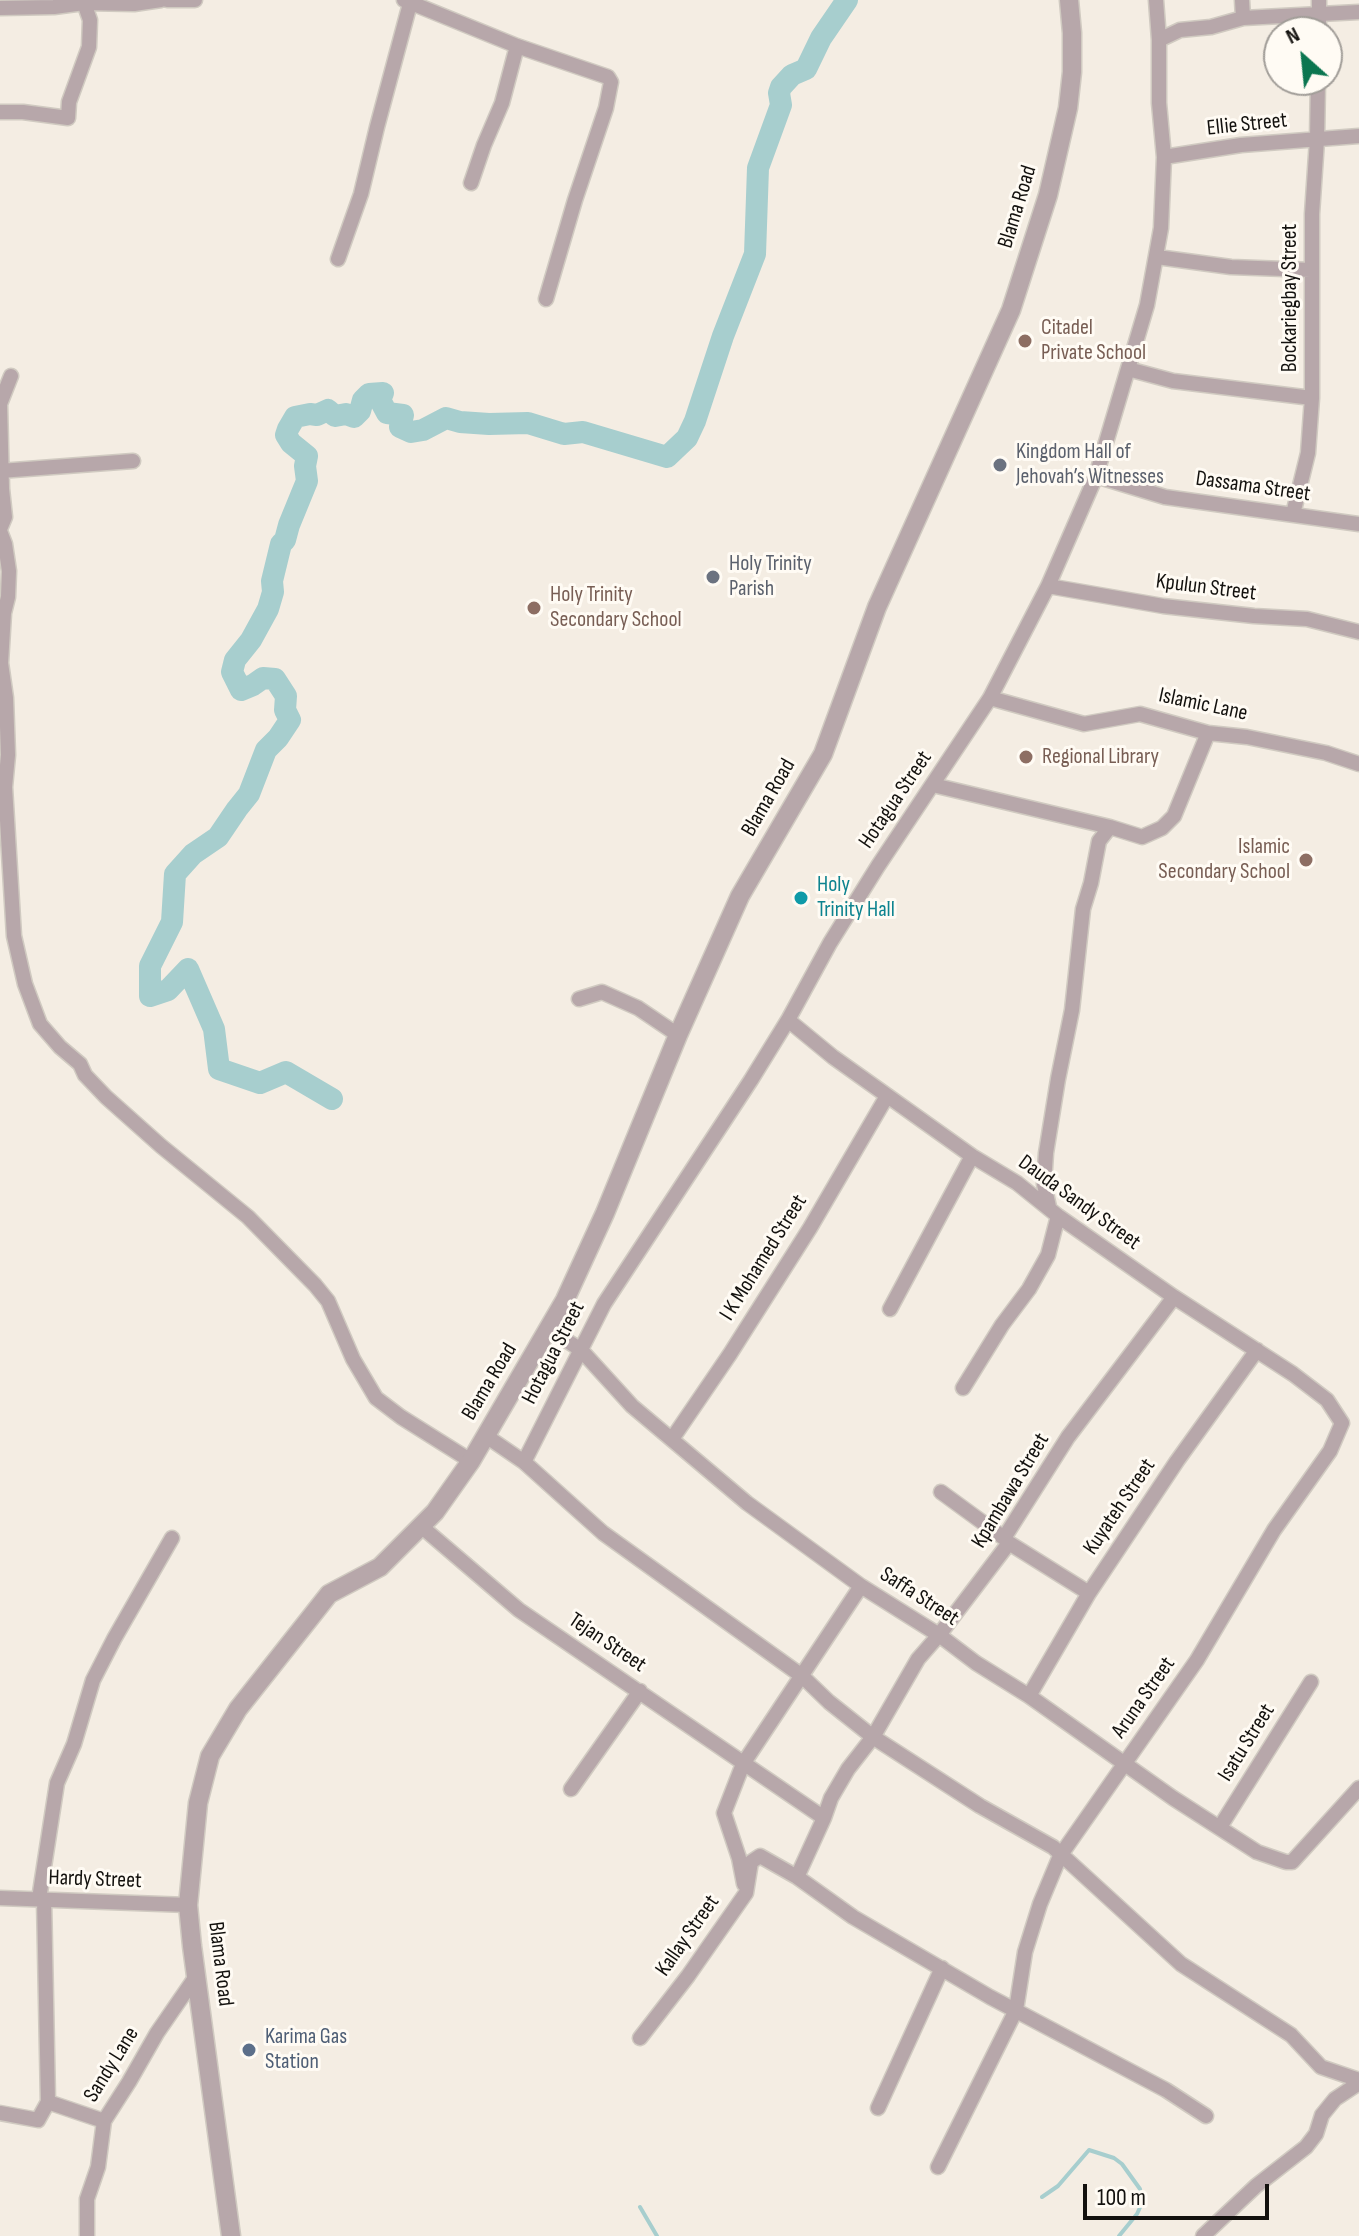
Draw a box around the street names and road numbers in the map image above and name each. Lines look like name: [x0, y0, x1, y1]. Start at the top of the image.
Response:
street label: Ellie Street: [1206, 108, 1288, 142]
street label: Blama Road: [993, 162, 1043, 252]
street label: Bockariegbay Street: [1277, 224, 1303, 372]
street label: Dassama Street: [1194, 466, 1312, 508]
street label: Kpulun Street: [1154, 569, 1258, 607]
street label: Islamic Lane: [1156, 683, 1250, 727]
street label: Hotagua Street: [854, 746, 938, 854]
street label: Blama Road: [736, 755, 802, 841]
street label: Dauda Sandy Street: [1013, 1150, 1145, 1256]
street label: I K Mohamed Street: [715, 1190, 813, 1326]
street label: Hotagua Street: [517, 1297, 591, 1409]
street label: Blama Road: [457, 1339, 523, 1425]
street label: Kpambawa Street: [966, 1429, 1056, 1553]
street label: Kuyateh Street: [1078, 1454, 1162, 1560]
street label: Saffa Street: [875, 1562, 963, 1632]
street label: Tejan Street: [563, 1607, 651, 1679]
street label: Aruna Street: [1106, 1652, 1182, 1744]
street label: Isatu Street: [1213, 1699, 1281, 1787]
street label: Hardy Street: [48, 1865, 142, 1895]
street label: Kallay Street: [650, 1890, 726, 1982]
street label: Blama Road: [202, 1920, 238, 2008]
street label: Sandy Lane: [79, 2023, 145, 2107]

